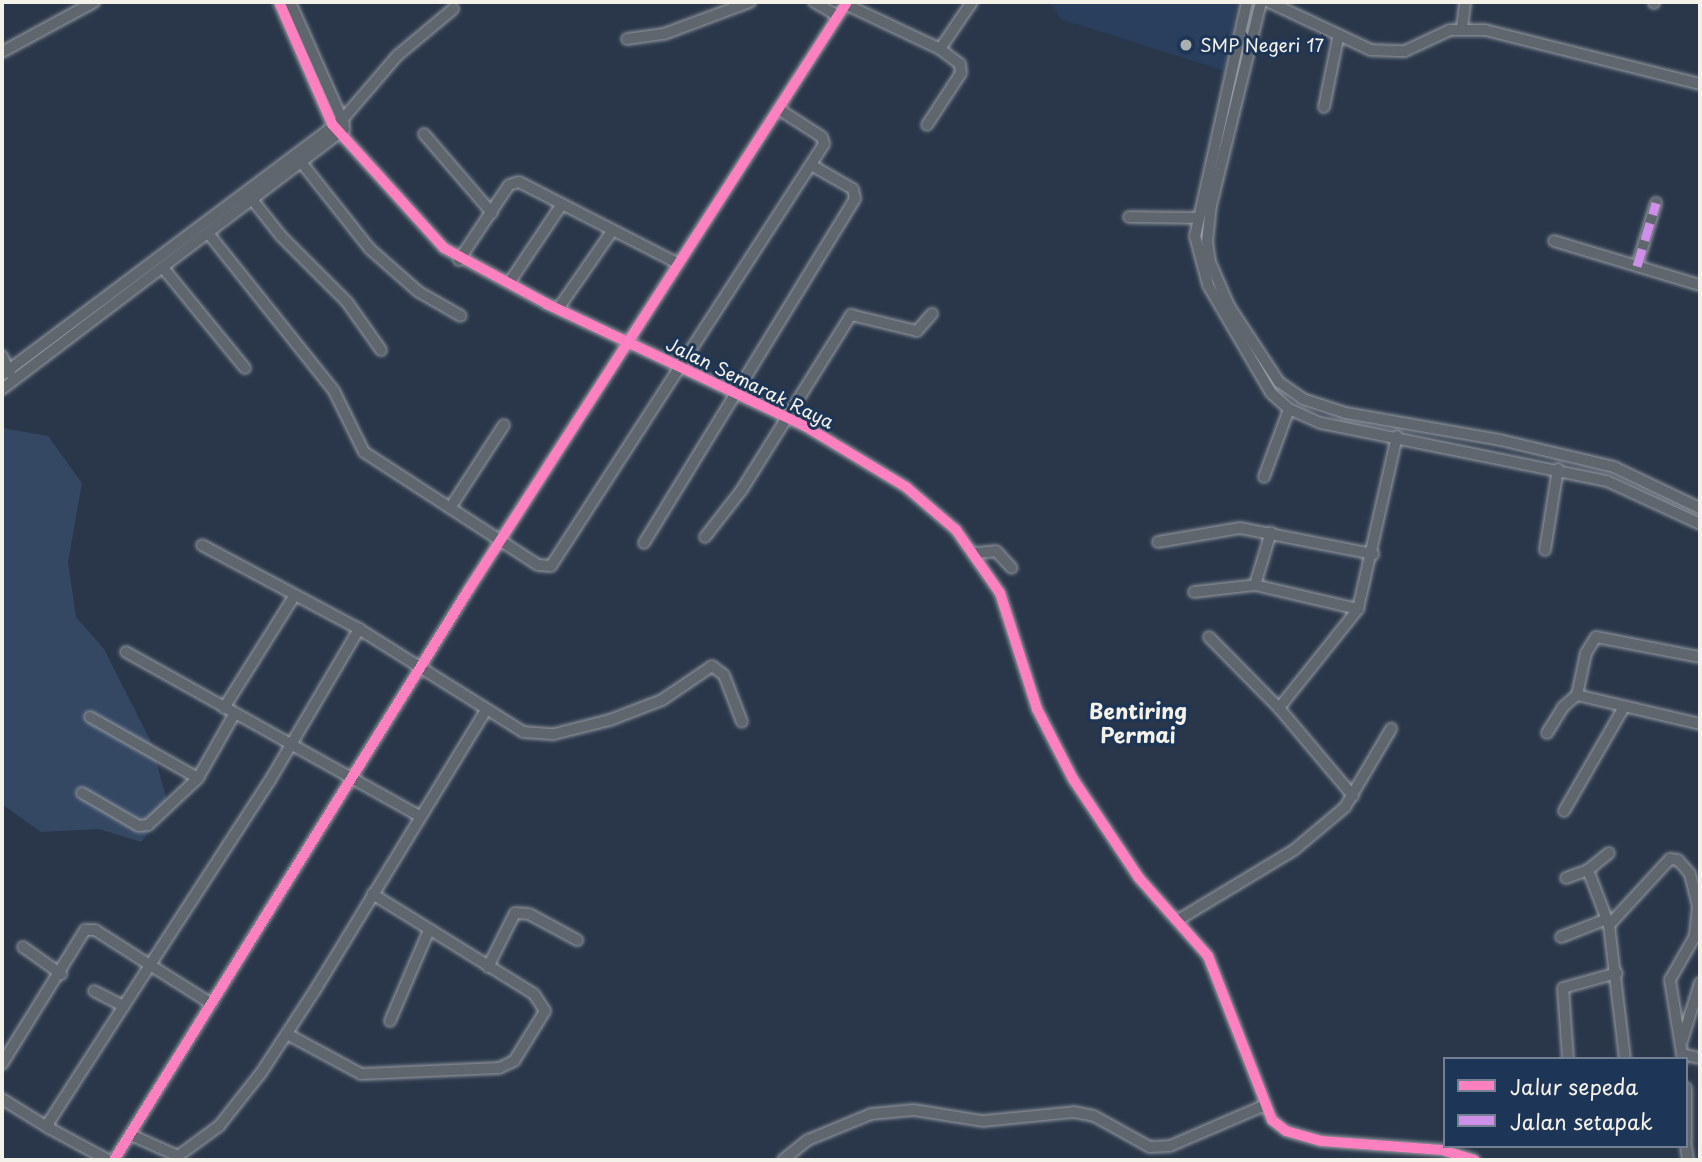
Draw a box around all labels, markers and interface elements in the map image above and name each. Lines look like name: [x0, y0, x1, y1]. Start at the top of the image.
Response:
place label: SMP Negeri 17: [1200, 34, 1326, 56]
marker: SMP Negeri 17: [1178, 37, 1194, 53]
street label: Jalan Semarak Raya: [662, 333, 838, 433]
district label: Bentiring Permai: [1089, 697, 1187, 747]
legend: [1443, 1057, 1688, 1148]
text: Jalur sepeda: [1510, 1070, 1638, 1102]
text: Jalan setapak: [1510, 1105, 1653, 1137]

